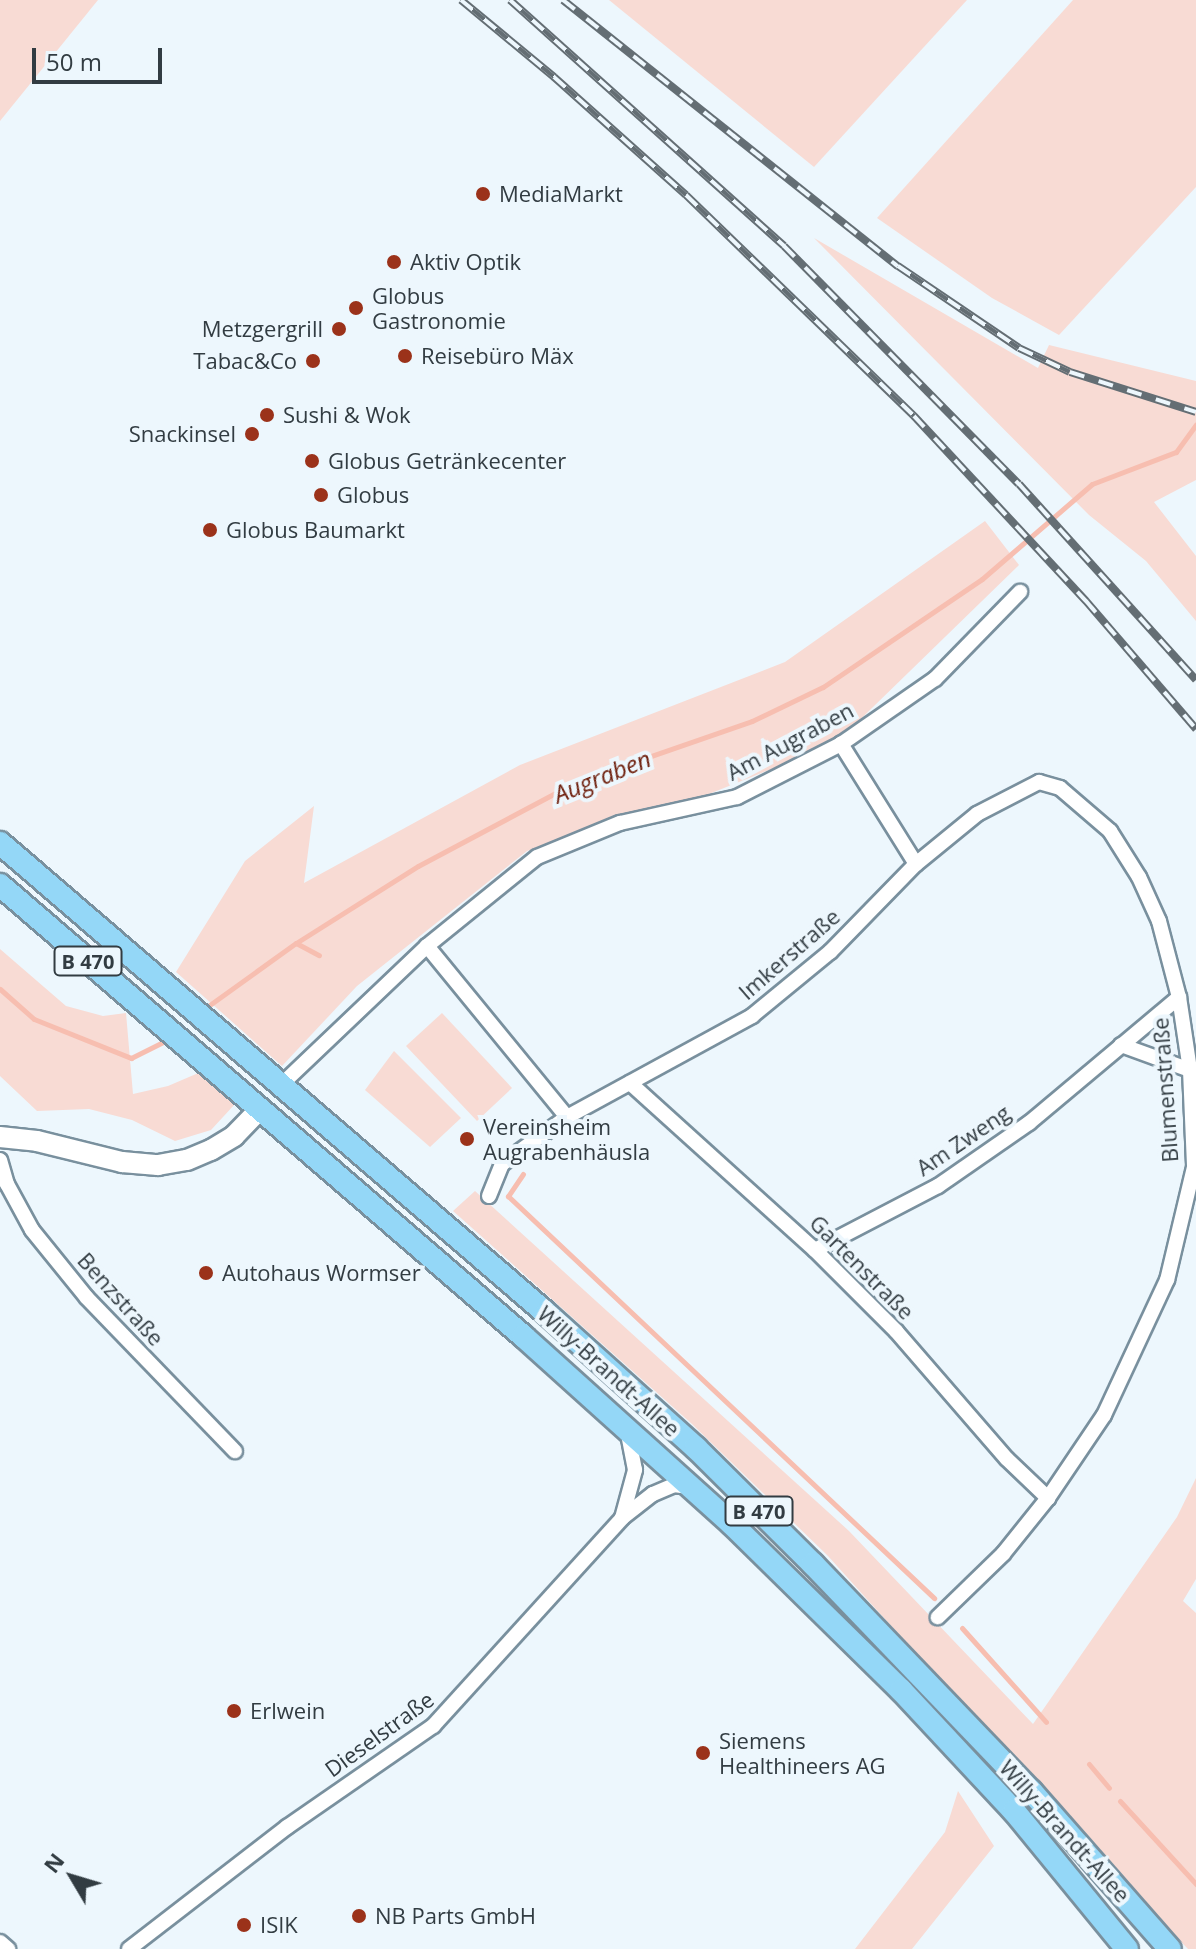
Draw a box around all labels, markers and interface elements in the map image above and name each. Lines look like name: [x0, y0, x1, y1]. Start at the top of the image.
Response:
scale bar: [36, 32, 166, 82]
text: 50 m: [46, 45, 102, 78]
place label: MediaMarkt: [499, 181, 623, 207]
marker: MediaMarkt: [474, 185, 492, 203]
place label: Aktiv Optik: [410, 249, 521, 275]
marker: Aktiv Optik: [385, 253, 403, 271]
place label: Globus Gastronomie: [372, 282, 506, 334]
marker: Globus Gastronomie: [347, 299, 365, 317]
place label: Metzgergrill: [202, 316, 323, 342]
marker: Metzgergrill: [330, 320, 348, 338]
place label: Reisebüro Mäx: [421, 343, 574, 369]
marker: Reisebüro Mäx: [396, 347, 414, 365]
place label: Tabac&Co: [193, 348, 297, 374]
marker: Tabac&Co: [304, 352, 322, 370]
place label: Sushi & Wok: [283, 402, 411, 428]
marker: Sushi & Wok: [258, 406, 276, 424]
place label: Snackinsel: [129, 421, 236, 447]
marker: Snackinsel: [243, 425, 261, 443]
place label: Globus Getränkecenter: [328, 448, 566, 474]
marker: Globus Getränkecenter: [303, 452, 321, 470]
place label: Globus: [337, 482, 409, 508]
marker: Globus: [312, 486, 330, 504]
place label: Globus Baumarkt: [226, 517, 405, 543]
marker: Globus Baumarkt: [201, 521, 219, 539]
street label: Am Augraben: [722, 697, 858, 785]
water label: Augraben: [549, 743, 655, 809]
street label: Imkerstraße: [733, 903, 845, 1005]
road number: B 470: [52, 945, 124, 977]
street label: Blumenstraße: [1147, 1017, 1183, 1163]
street label: Am Zweng: [911, 1099, 1015, 1181]
place label: Vereinsheim Augrabenhäusla: [483, 1113, 650, 1164]
marker: Vereinsheim Augrabenhäusla: [458, 1130, 476, 1148]
street label: Gartenstraße: [804, 1209, 920, 1325]
street label: Benzstraße: [72, 1247, 170, 1351]
place label: Autohaus Wormser: [222, 1260, 421, 1286]
marker: Autohaus Wormser: [197, 1264, 215, 1282]
street label: Willy-Brandt-Allee: [533, 1300, 685, 1442]
road number: B 470: [723, 1495, 795, 1527]
street label: Dieselstraße: [320, 1686, 438, 1782]
place label: Erlwein: [250, 1698, 325, 1724]
marker: Erlwein: [225, 1702, 243, 1720]
place label: Siemens Healthineers AG: [719, 1727, 886, 1778]
marker: Siemens Healthineers AG: [694, 1744, 712, 1762]
street label: Willy-Brandt-Allee: [994, 1755, 1136, 1907]
north arrow: [32, 1837, 112, 1917]
text: N: [36, 1846, 70, 1879]
place label: NB Parts GmbH: [375, 1903, 536, 1929]
marker: NB Parts GmbH: [350, 1907, 368, 1925]
place label: ISIK: [260, 1912, 298, 1938]
marker: ISIK: [235, 1916, 253, 1934]

